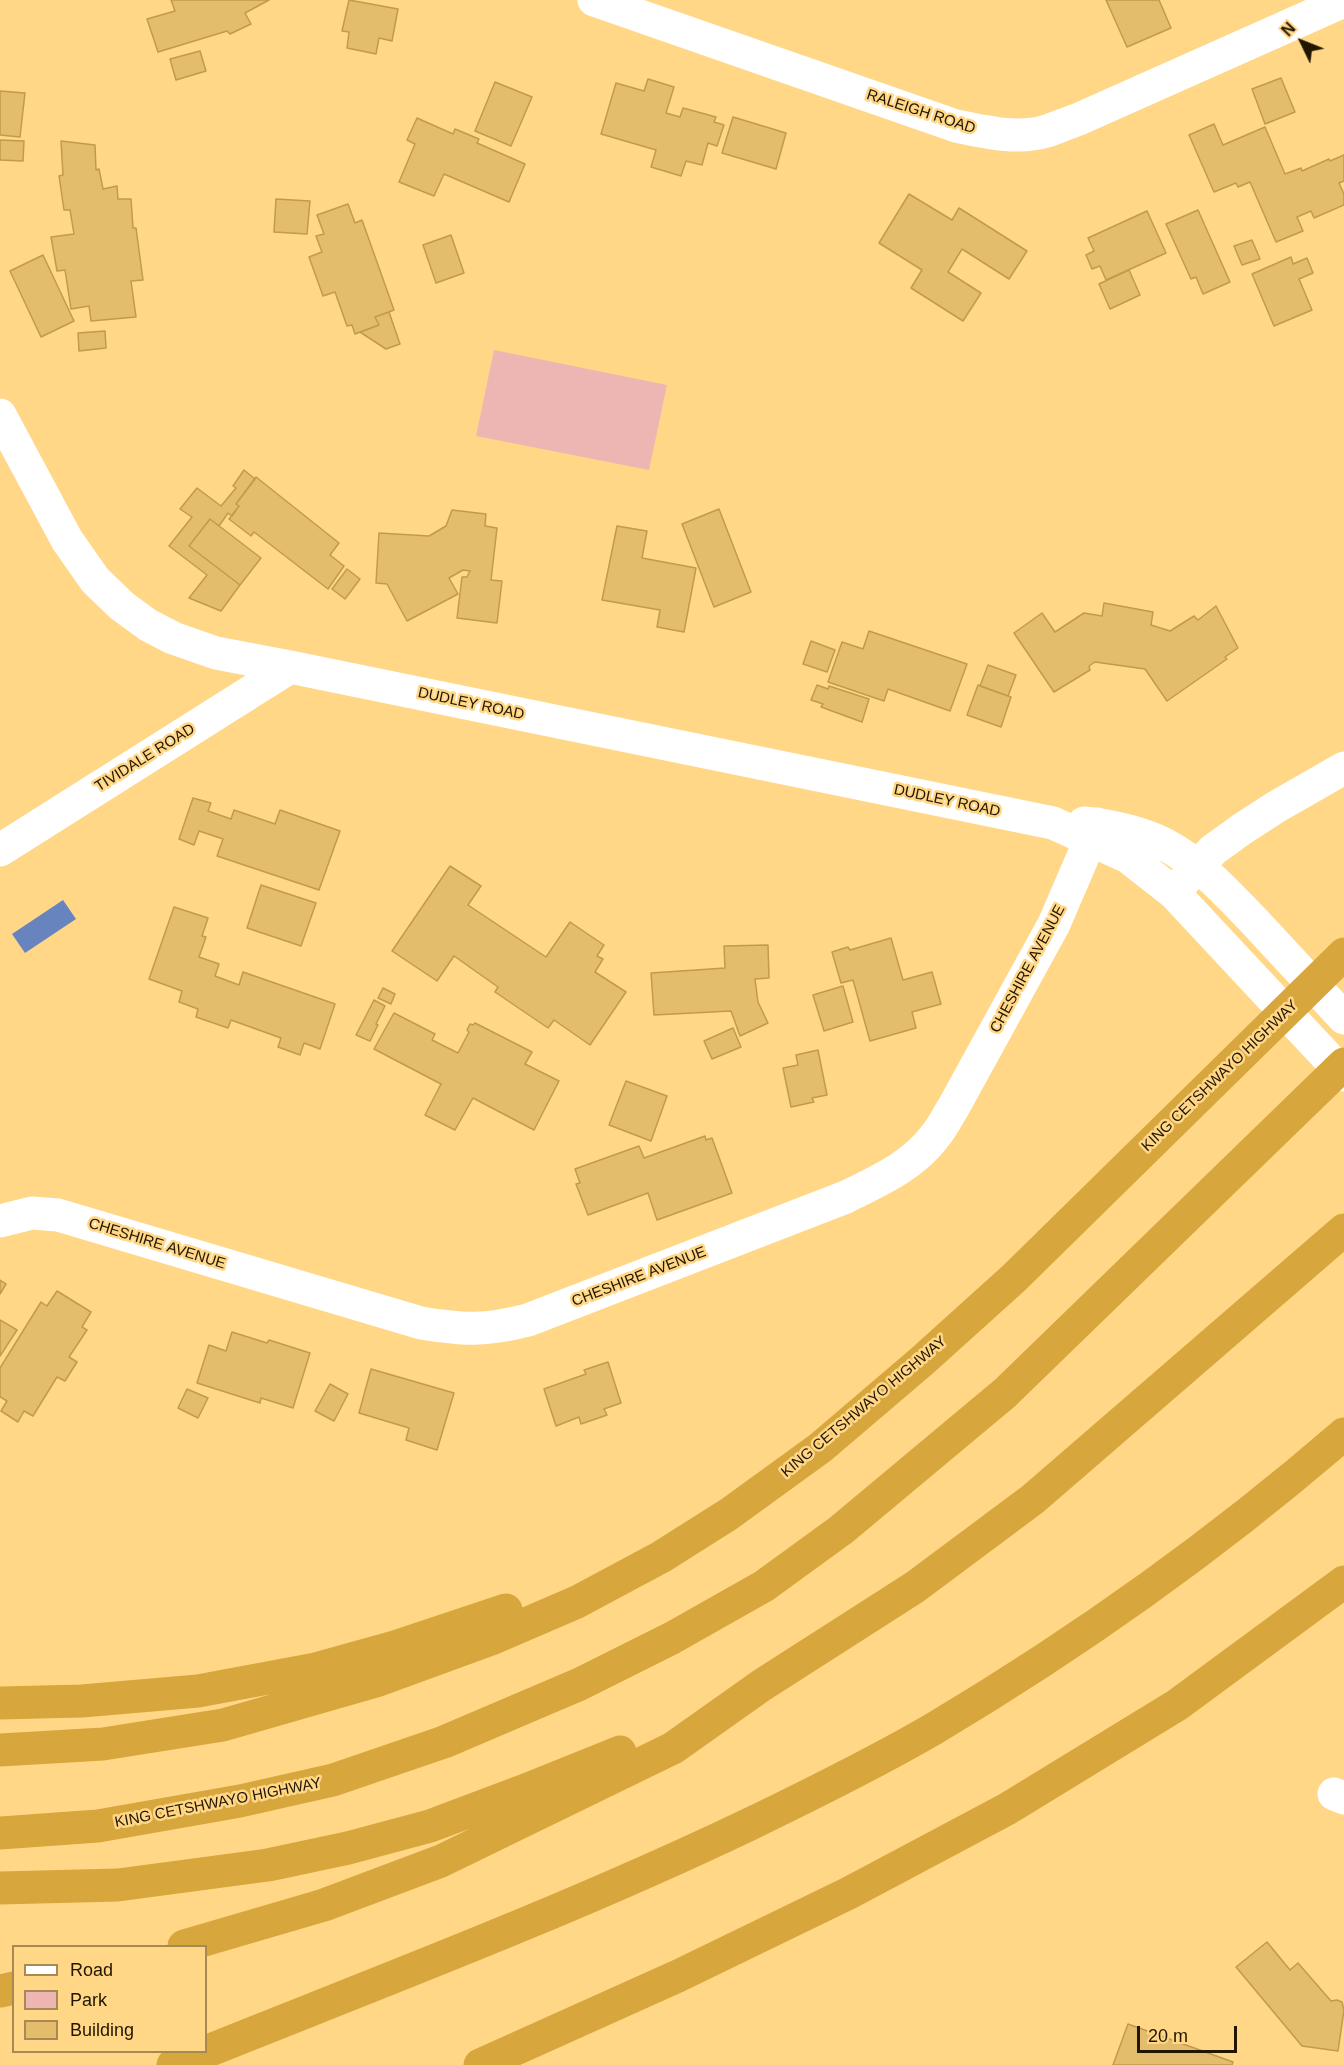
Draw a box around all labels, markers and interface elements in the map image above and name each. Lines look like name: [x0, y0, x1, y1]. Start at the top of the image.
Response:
north arrow: [1272, 12, 1332, 72]
text: N: [1278, 19, 1299, 39]
street label: RALEIGH ROAD: [864, 86, 978, 138]
street label: DUDLEY ROAD: [416, 684, 526, 724]
street label: TIVIDALE ROAD: [92, 720, 198, 796]
street label: DUDLEY ROAD: [892, 781, 1002, 821]
street label: CHESHIRE AVENUE: [987, 902, 1069, 1036]
street label: KING CETSHWAYO HIGHWAY: [1138, 997, 1302, 1155]
street label: CHESHIRE AVENUE: [86, 1215, 228, 1273]
street label: CHESHIRE AVENUE: [569, 1243, 709, 1311]
street label: KING CETSHWAYO HIGHWAY: [778, 1333, 950, 1481]
street label: KING CETSHWAYO HIGHWAY: [113, 1774, 323, 1832]
legend: [12, 1945, 207, 2053]
text: Road: [70, 1960, 113, 1980]
text: Park: [70, 1990, 107, 2010]
scale bar: [1140, 2014, 1240, 2052]
text: Building: [70, 2020, 134, 2040]
text: 20 m: [1148, 2026, 1188, 2046]

